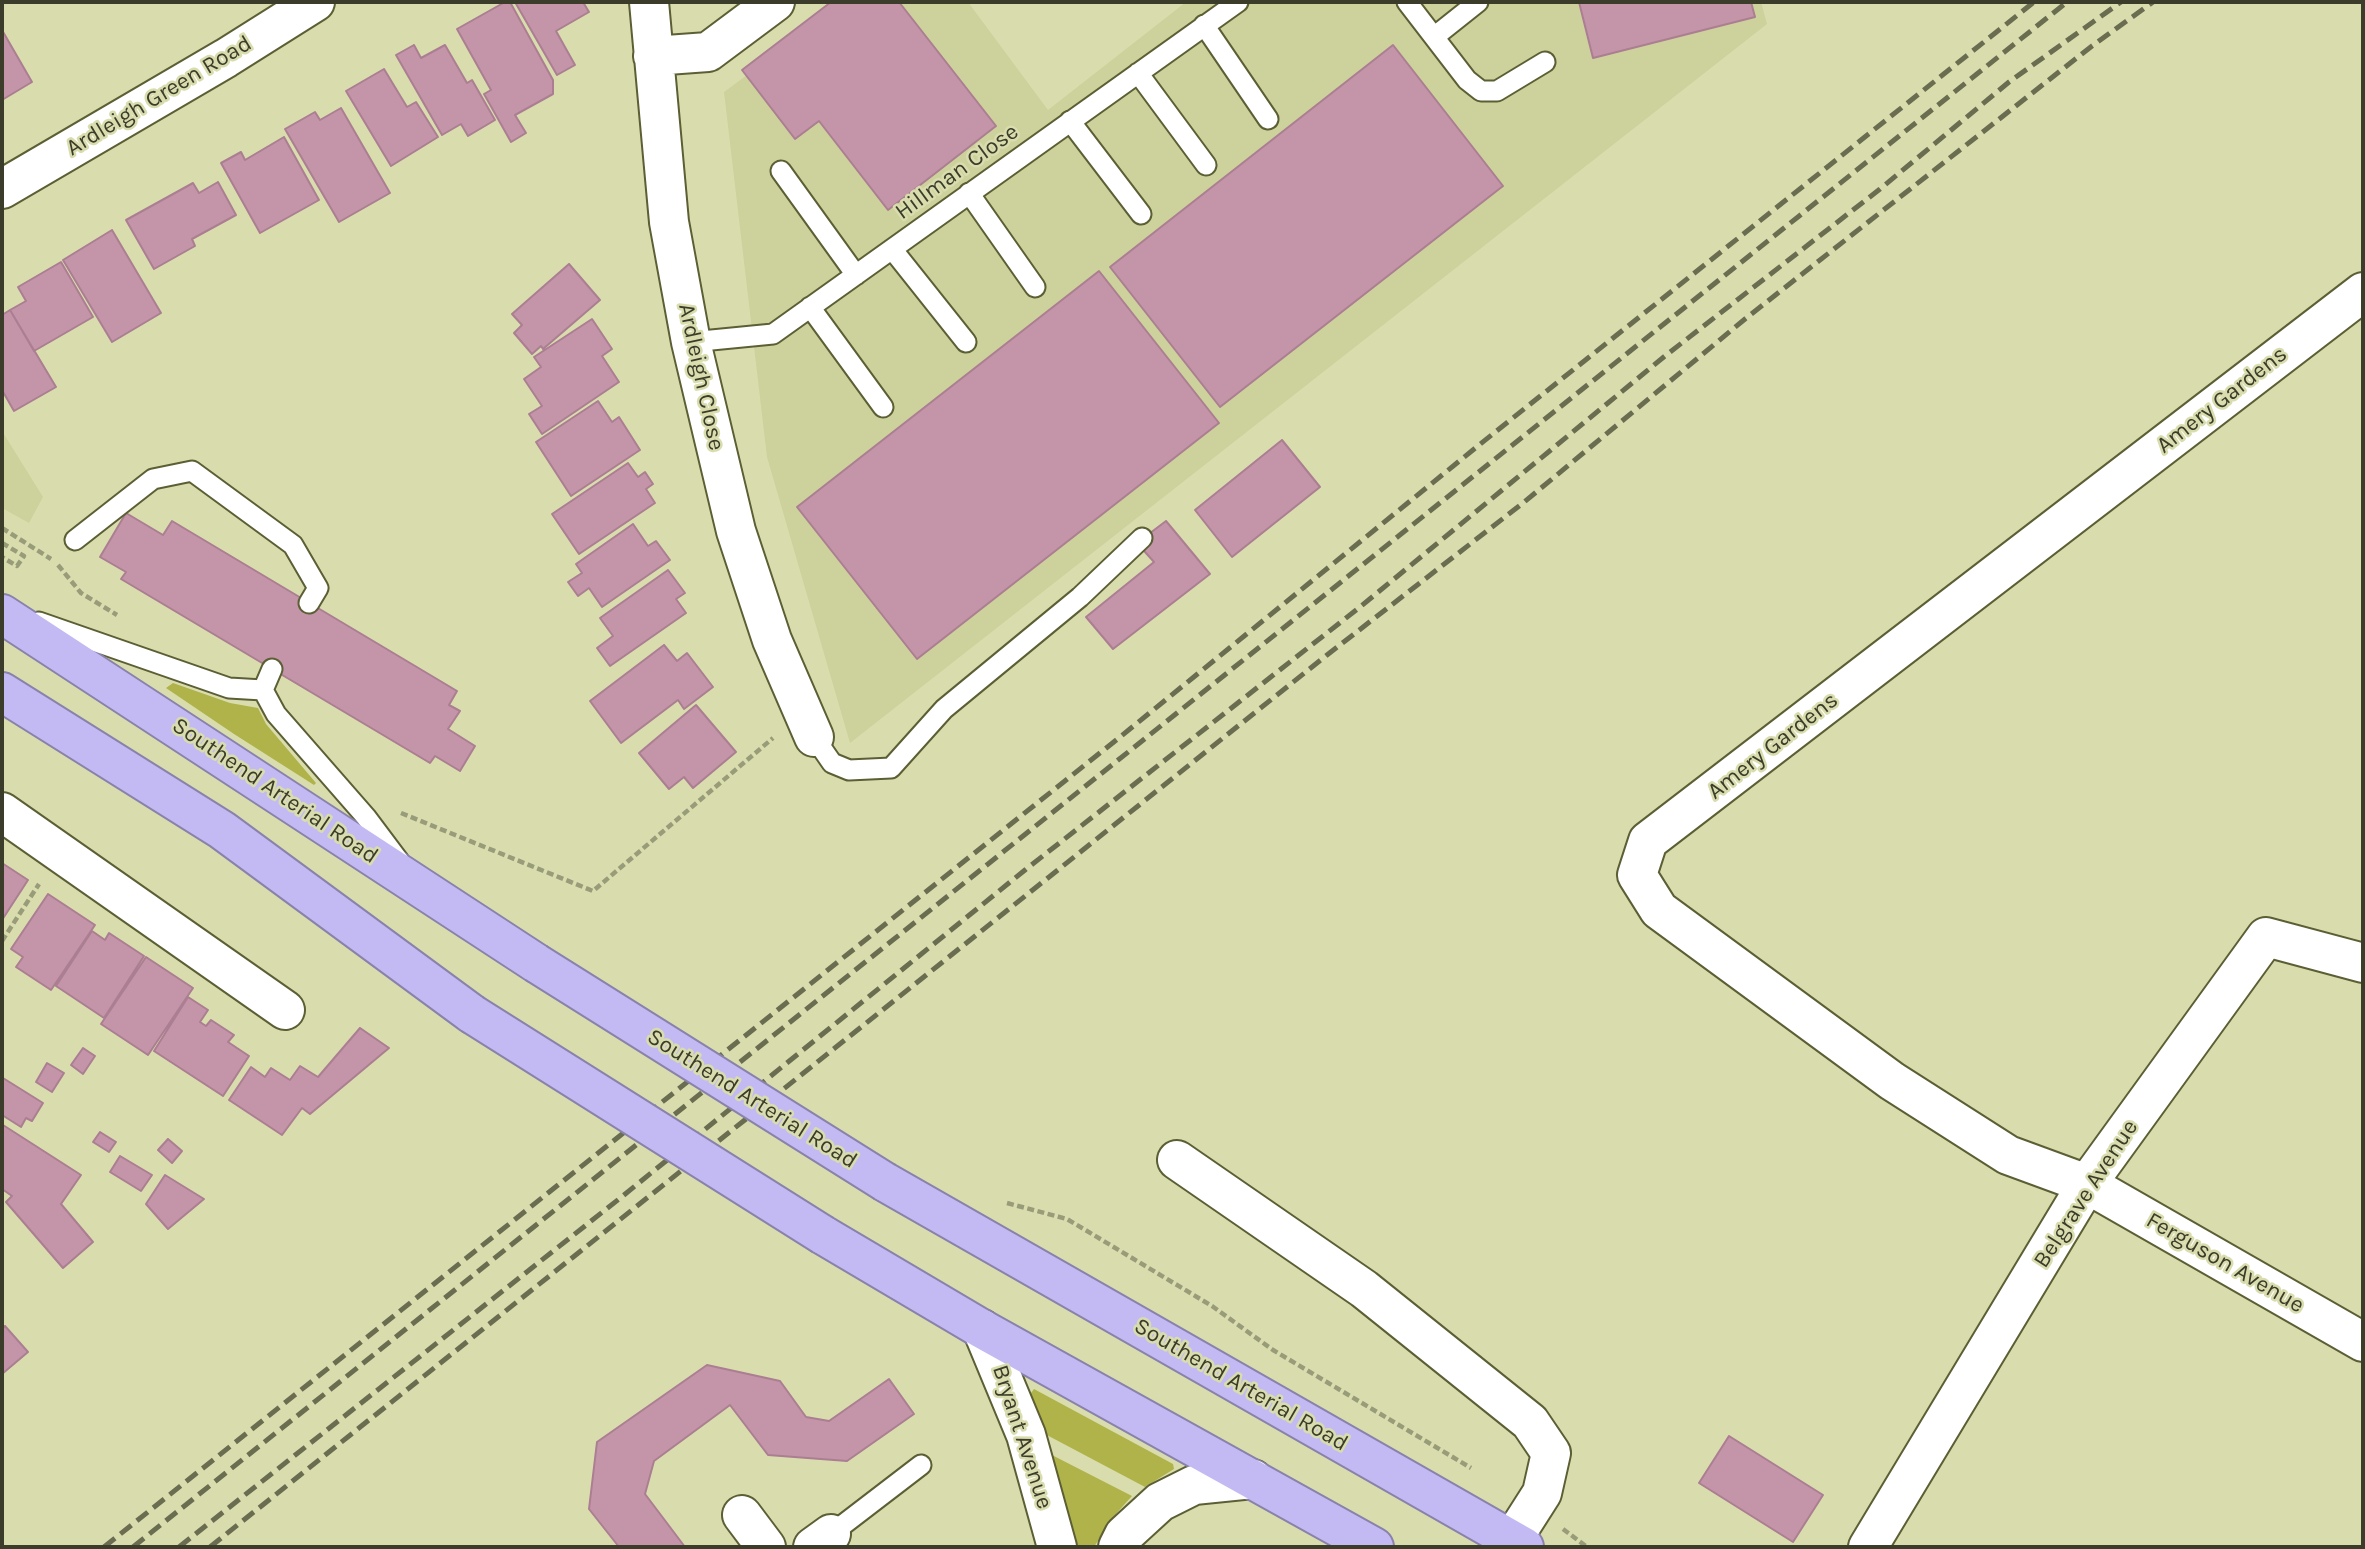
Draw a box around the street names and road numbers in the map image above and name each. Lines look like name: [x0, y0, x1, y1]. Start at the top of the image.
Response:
street label: Ardleigh Green Road: [61, 30, 257, 162]
street label: Hillman Close: [890, 118, 1024, 226]
street label: Ardleigh Close: [672, 301, 730, 453]
street label: Amery Gardens: [2151, 340, 2293, 460]
street label: Amery Gardens: [1702, 686, 1844, 806]
street label: Southend Arterial Road: [167, 712, 383, 870]
street label: Southend Arterial Road: [642, 1023, 862, 1175]
street label: Belgrave Avenue: [2028, 1115, 2144, 1273]
street label: Ferguson Avenue: [2141, 1207, 2309, 1319]
street label: Southend Arterial Road: [1129, 1312, 1353, 1458]
street label: Bryant Avenue: [986, 1362, 1058, 1512]

